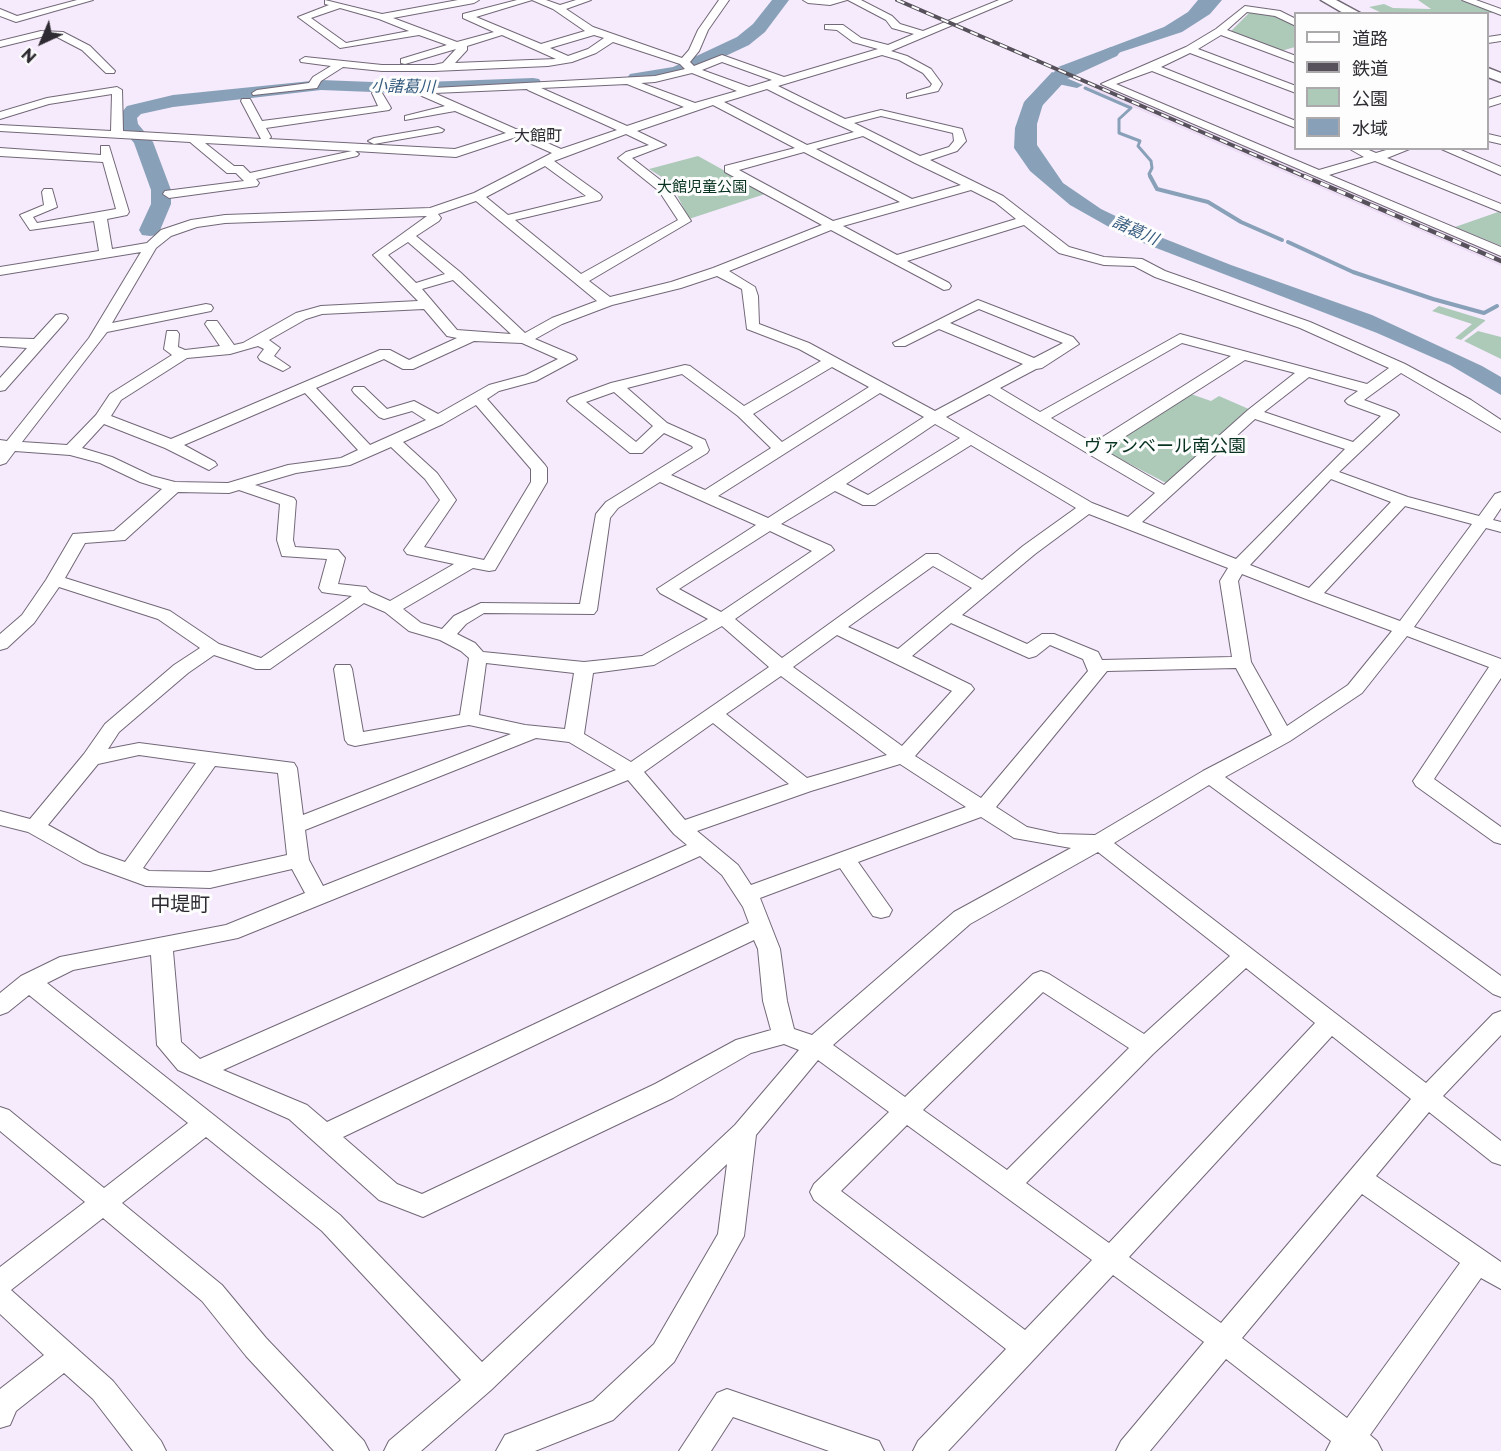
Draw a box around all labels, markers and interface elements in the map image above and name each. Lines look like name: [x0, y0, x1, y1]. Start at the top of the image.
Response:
north arrow: [12, 12, 72, 72]
legend: [1294, 12, 1489, 150]
text: 道路: [1352, 28, 1388, 50]
text: N: [18, 44, 40, 67]
text: 鉄道: [1352, 58, 1388, 80]
water label: 小諸葛川: [371, 77, 435, 97]
text: 公園: [1352, 88, 1388, 110]
text: 水域: [1352, 118, 1388, 140]
district label: 大館町: [514, 126, 562, 146]
park label: 大館児童公園: [657, 179, 747, 197]
water label: 諸葛川: [1109, 212, 1161, 250]
park label: ヴァンベール南公園: [1084, 436, 1246, 458]
district label: 中堤町: [150, 893, 210, 917]

